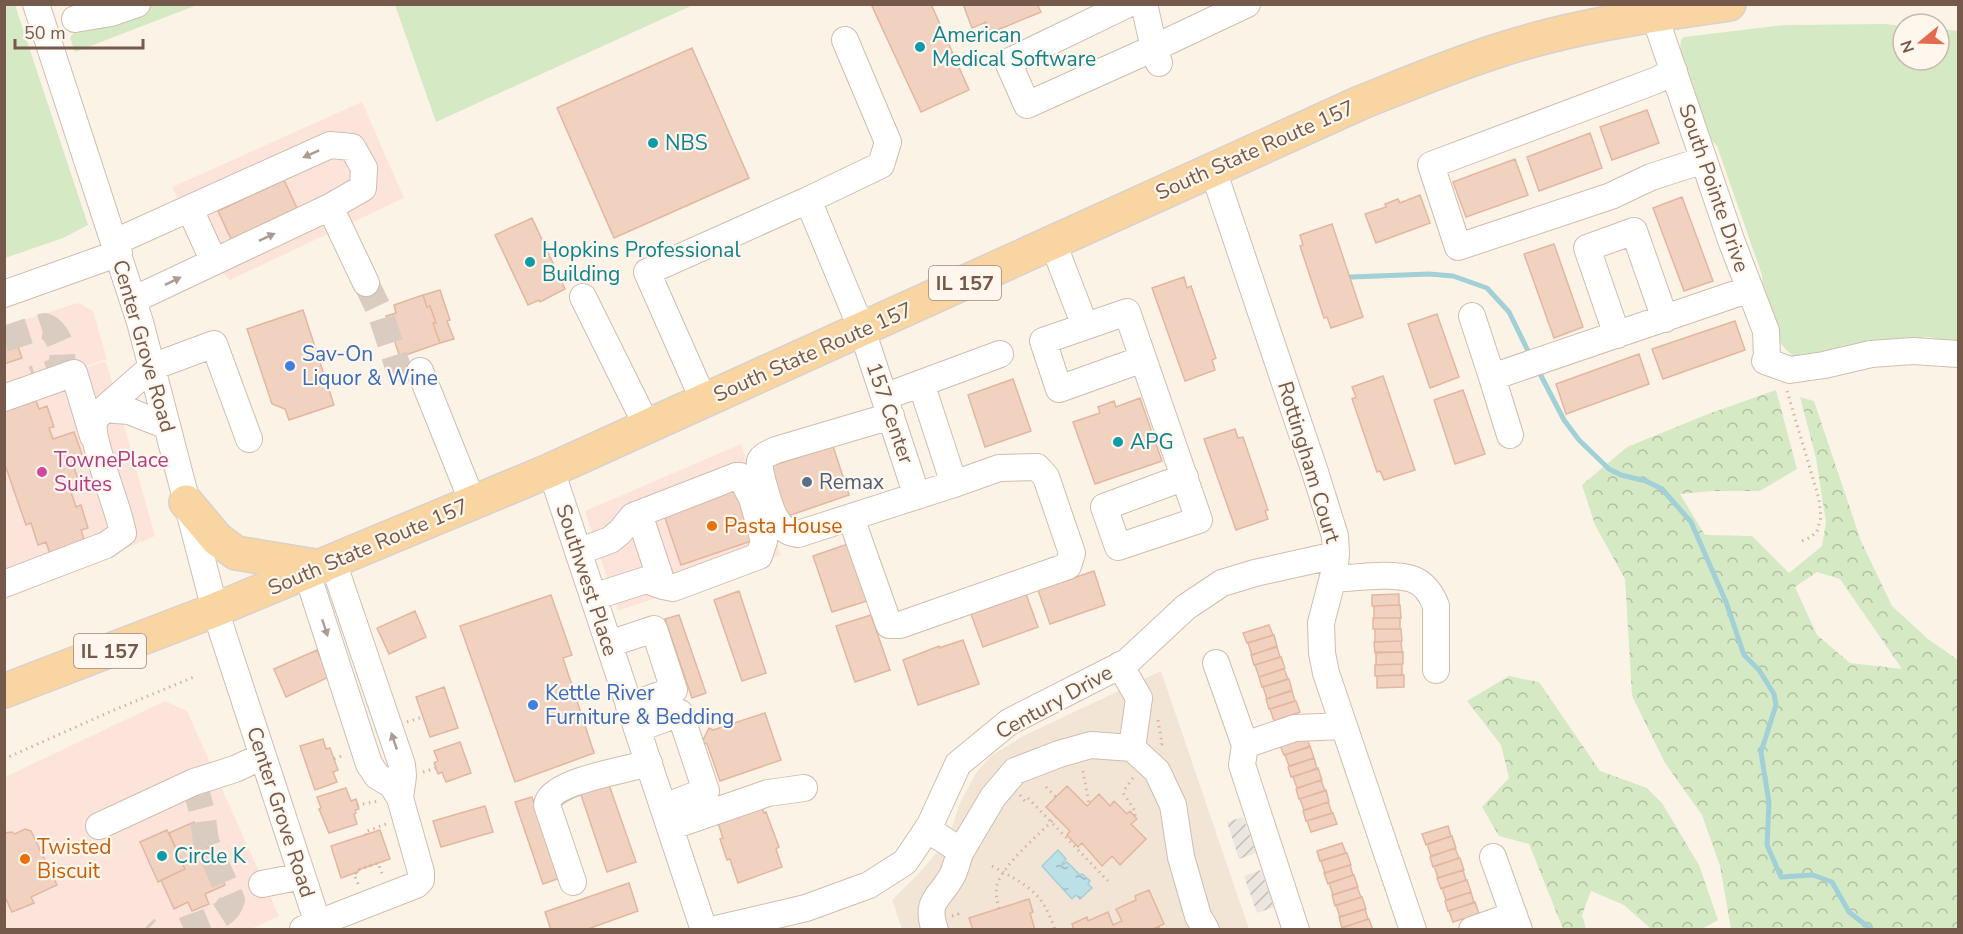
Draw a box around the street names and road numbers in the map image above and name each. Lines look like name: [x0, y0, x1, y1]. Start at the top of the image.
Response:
street label: South State Route 157: [1151, 93, 1359, 207]
street label: South Pointe Drive: [1672, 100, 1756, 276]
street label: Center Grove Road: [106, 257, 182, 435]
road number: IL 157: [929, 266, 1001, 300]
street label: South State Route 157: [709, 295, 917, 409]
street label: 157 Center: [860, 358, 921, 468]
street label: Rottingham Court: [1271, 378, 1347, 547]
street label: South State Route 157: [264, 492, 472, 602]
street label: Southwest Place: [549, 500, 625, 660]
road number: IL 157: [74, 634, 146, 668]
street label: Century Drive: [990, 658, 1118, 746]
street label: Center Grove Road: [240, 723, 322, 901]

